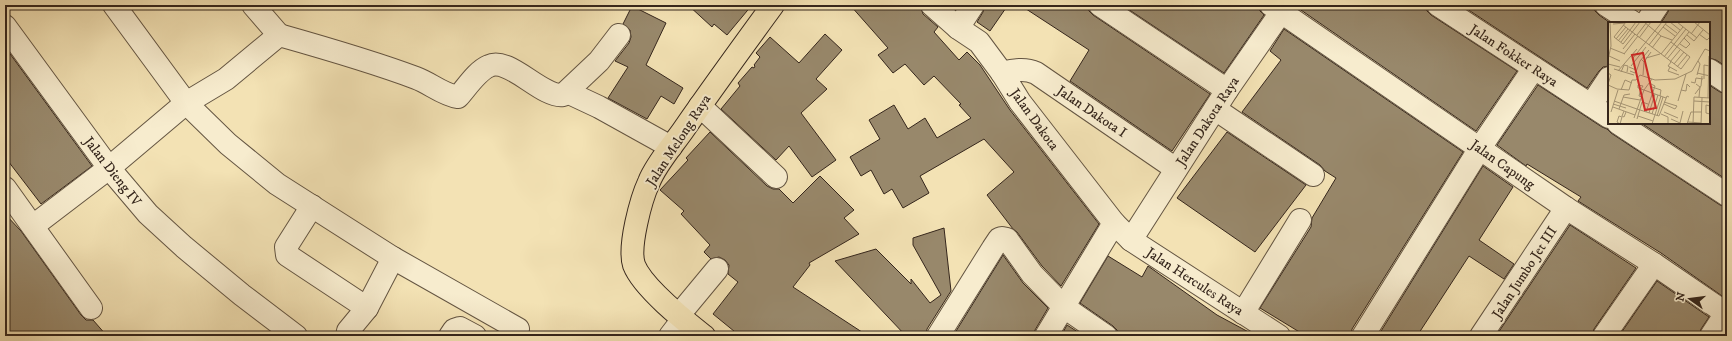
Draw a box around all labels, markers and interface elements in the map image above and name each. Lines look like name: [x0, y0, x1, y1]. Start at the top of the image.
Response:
street label: Jalan Fokker Raya: [1464, 19, 1561, 91]
inset map: [1608, 22, 1710, 124]
street label: Jalan Dakota Raya: [1171, 73, 1243, 171]
street label: Jalan Dakota I: [1051, 81, 1130, 142]
street label: Jalan Dakota: [1005, 83, 1063, 154]
street label: Jalan Melong Raya: [641, 91, 715, 192]
street label: Jalan Dieng IV: [78, 132, 146, 211]
street label: Jalan Capung: [1465, 135, 1538, 194]
street label: Jalan Jumbo Jet III: [1487, 223, 1562, 324]
street label: Jalan Hercules Raya: [1141, 243, 1247, 320]
north arrow: [1670, 279, 1710, 319]
text: N: [1673, 291, 1689, 303]

